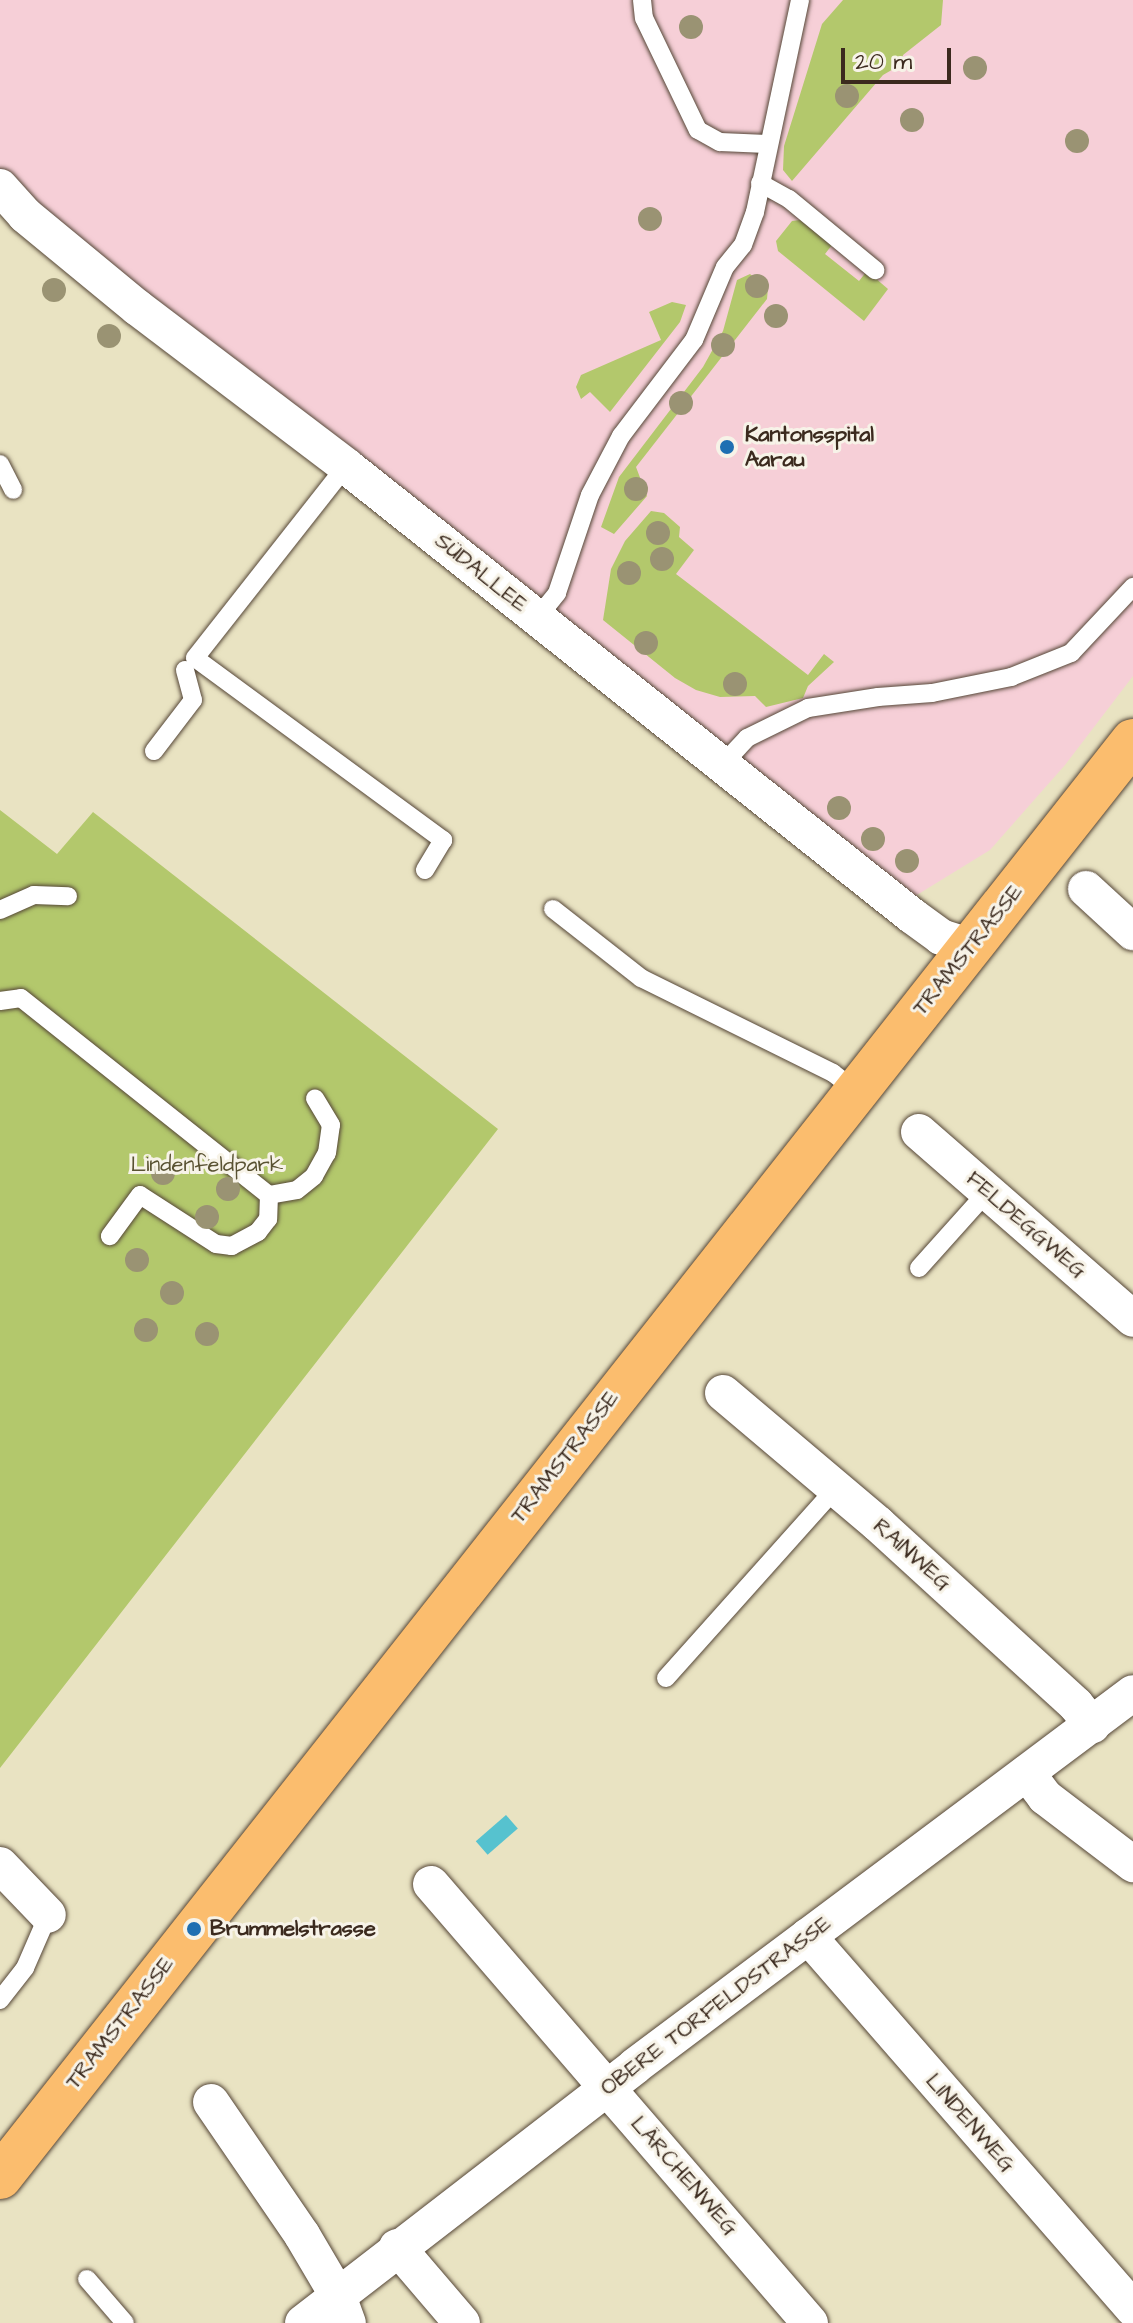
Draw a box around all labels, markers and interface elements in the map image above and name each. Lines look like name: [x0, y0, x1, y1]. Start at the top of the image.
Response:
scale bar: [845, 32, 955, 82]
text: 20 m: [855, 45, 912, 79]
place label: Kantonsspital Aarau: [745, 421, 874, 472]
marker: Kantonsspital Aarau: [716, 436, 738, 458]
street label: SÜDALLEE: [429, 528, 533, 618]
street label: TRAMSTRASSE: [907, 879, 1029, 1021]
park label: Lindenfeldpark: [131, 1152, 283, 1178]
street label: FELDEGGWEG: [961, 1166, 1091, 1284]
street label: TRAMSTRASSE: [505, 1386, 625, 1528]
street label: RAINWEG: [868, 1513, 956, 1597]
street label: OBERE TORFELDSTRASSE: [596, 1911, 836, 2101]
place label: Brummelstrasse: [210, 1916, 376, 1942]
marker: Brummelstrasse: [185, 1920, 203, 1938]
street label: TRAMSTRASSE: [60, 1952, 180, 2094]
street label: LINDENWEG: [920, 2068, 1020, 2178]
street label: LÄRCHENWEG: [625, 2111, 743, 2241]

